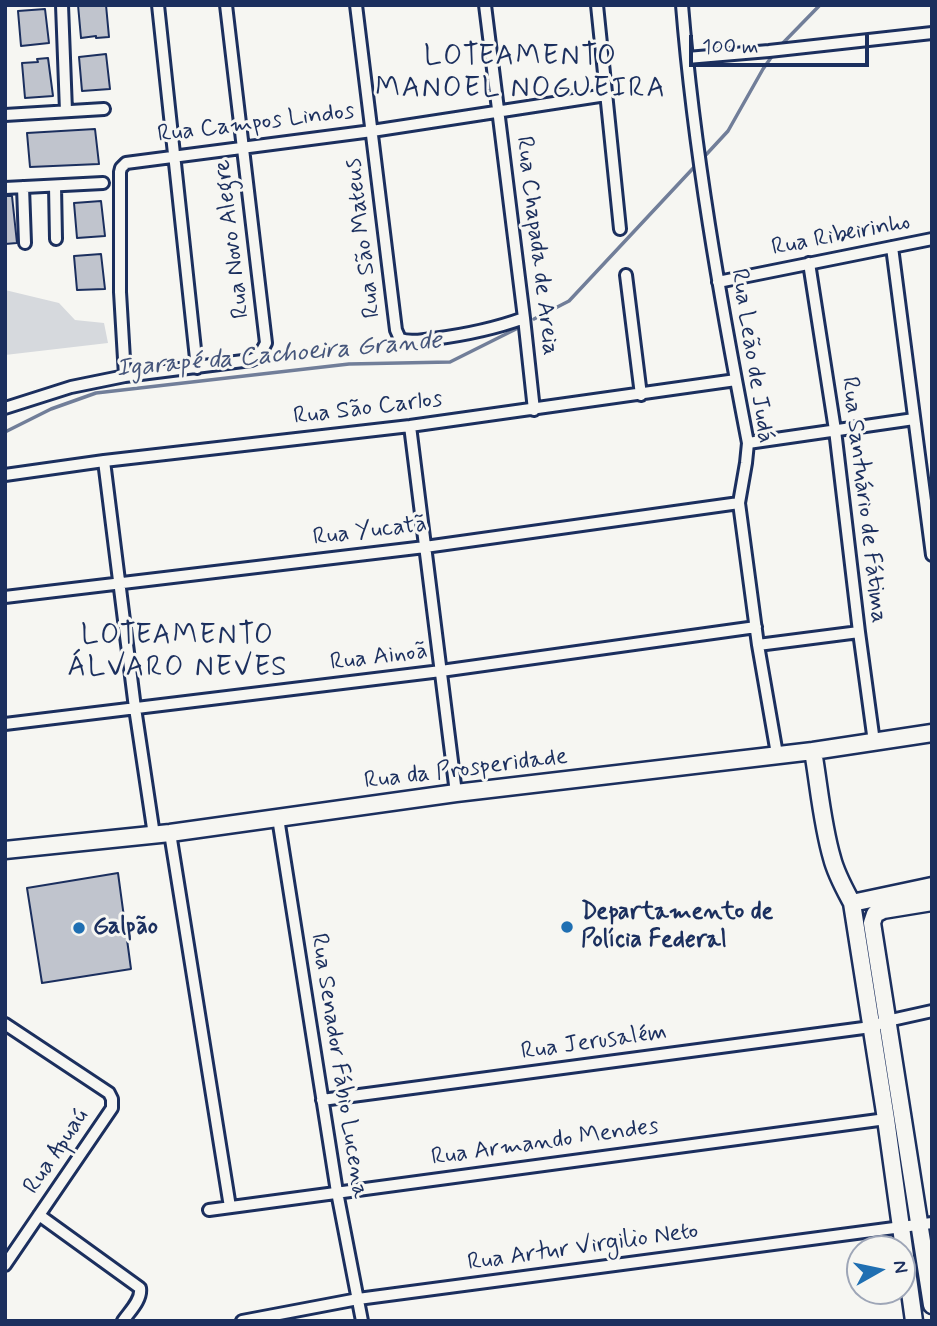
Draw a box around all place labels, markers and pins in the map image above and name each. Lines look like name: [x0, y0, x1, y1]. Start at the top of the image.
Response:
place label: Departamento de Polícia Federal: [581, 899, 773, 955]
place label: Galpão: [93, 914, 158, 942]
marker: Departamento de Polícia Federal: [559, 919, 575, 935]
marker: Galpão: [71, 920, 87, 936]

